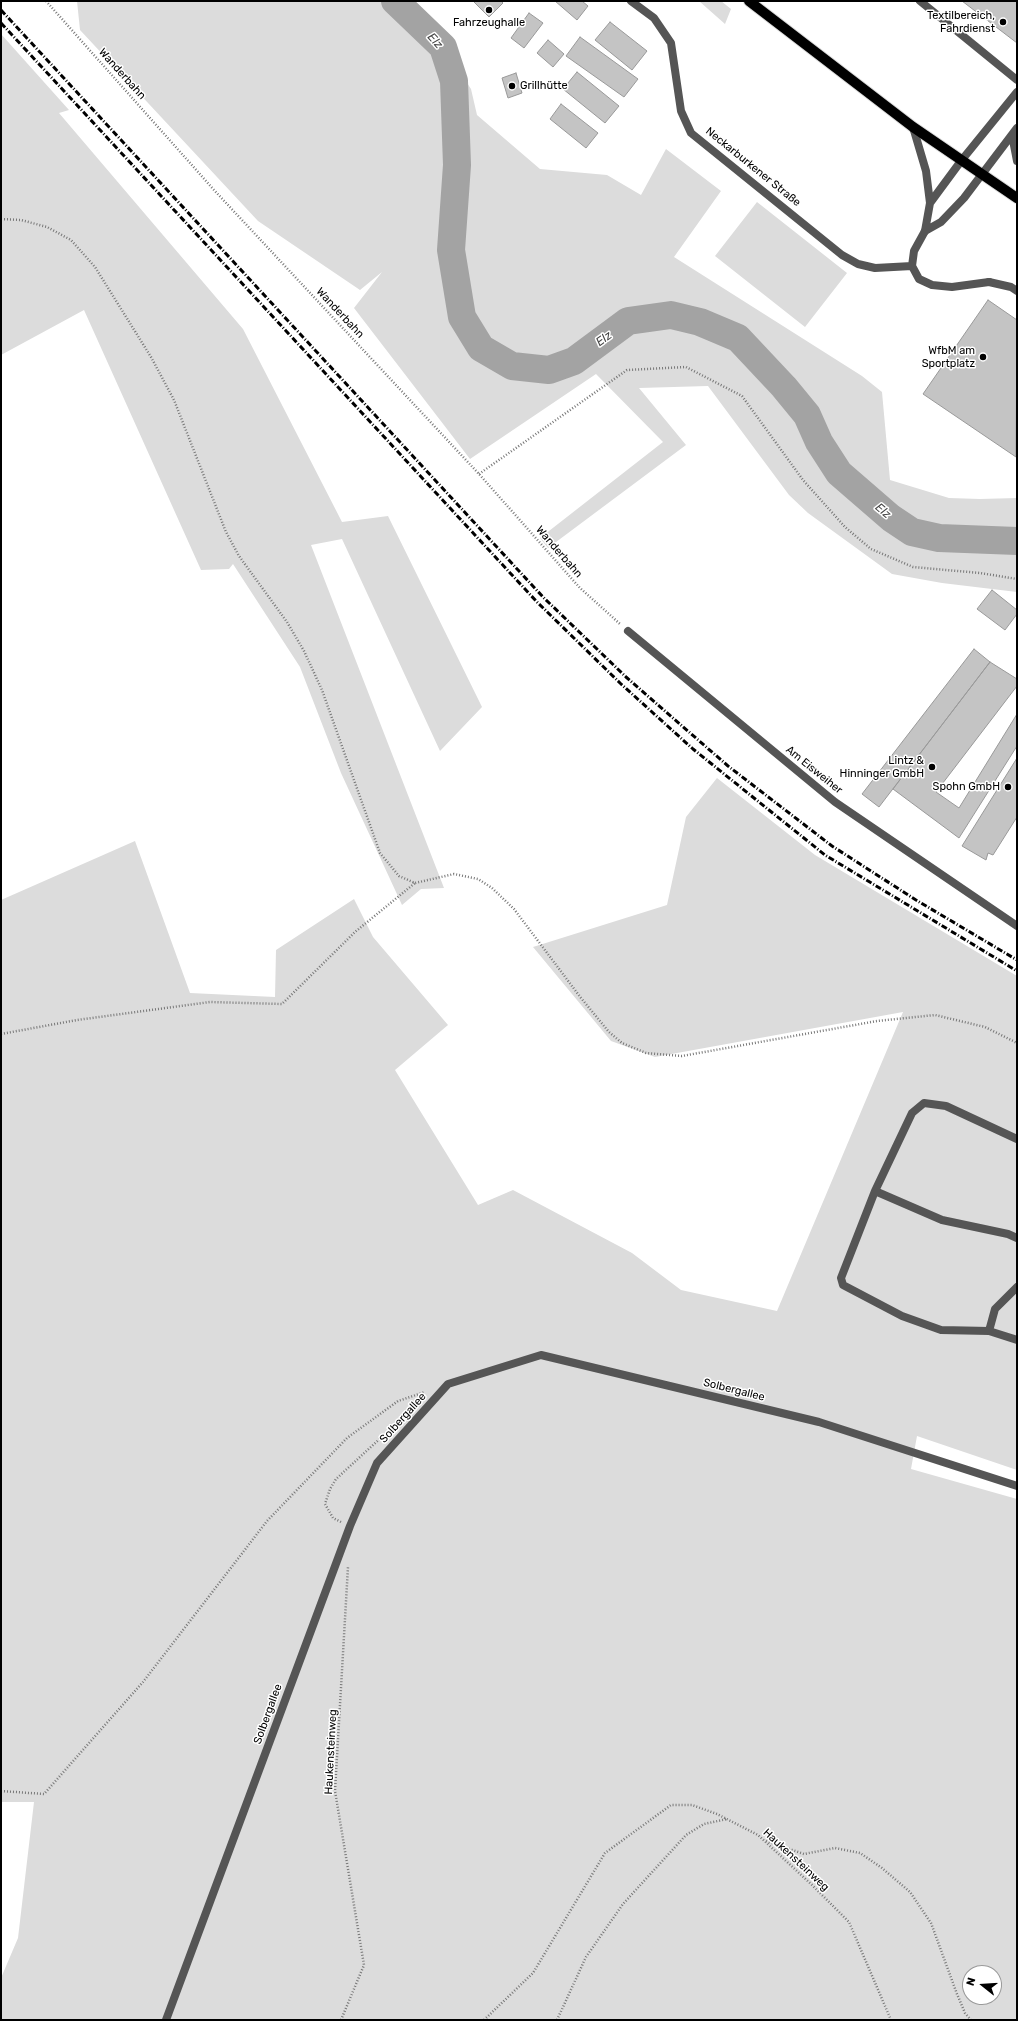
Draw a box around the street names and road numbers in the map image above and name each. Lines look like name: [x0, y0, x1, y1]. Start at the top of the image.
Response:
street label: Wanderbahn: [96, 46, 148, 102]
street label: Neckarburkener Straße: [703, 125, 803, 209]
street label: Wanderbahn: [313, 285, 367, 341]
street label: Wanderbahn: [533, 523, 585, 581]
street label: Am Eisweiher: [783, 743, 845, 797]
street label: Solbergallee: [702, 1376, 766, 1404]
street label: Solbergallee: [377, 1390, 429, 1446]
street label: Solbergallee: [251, 1682, 285, 1746]
street label: Haukensteinweg: [322, 1709, 340, 1795]
street label: Haukensteinweg: [760, 1826, 832, 1894]

